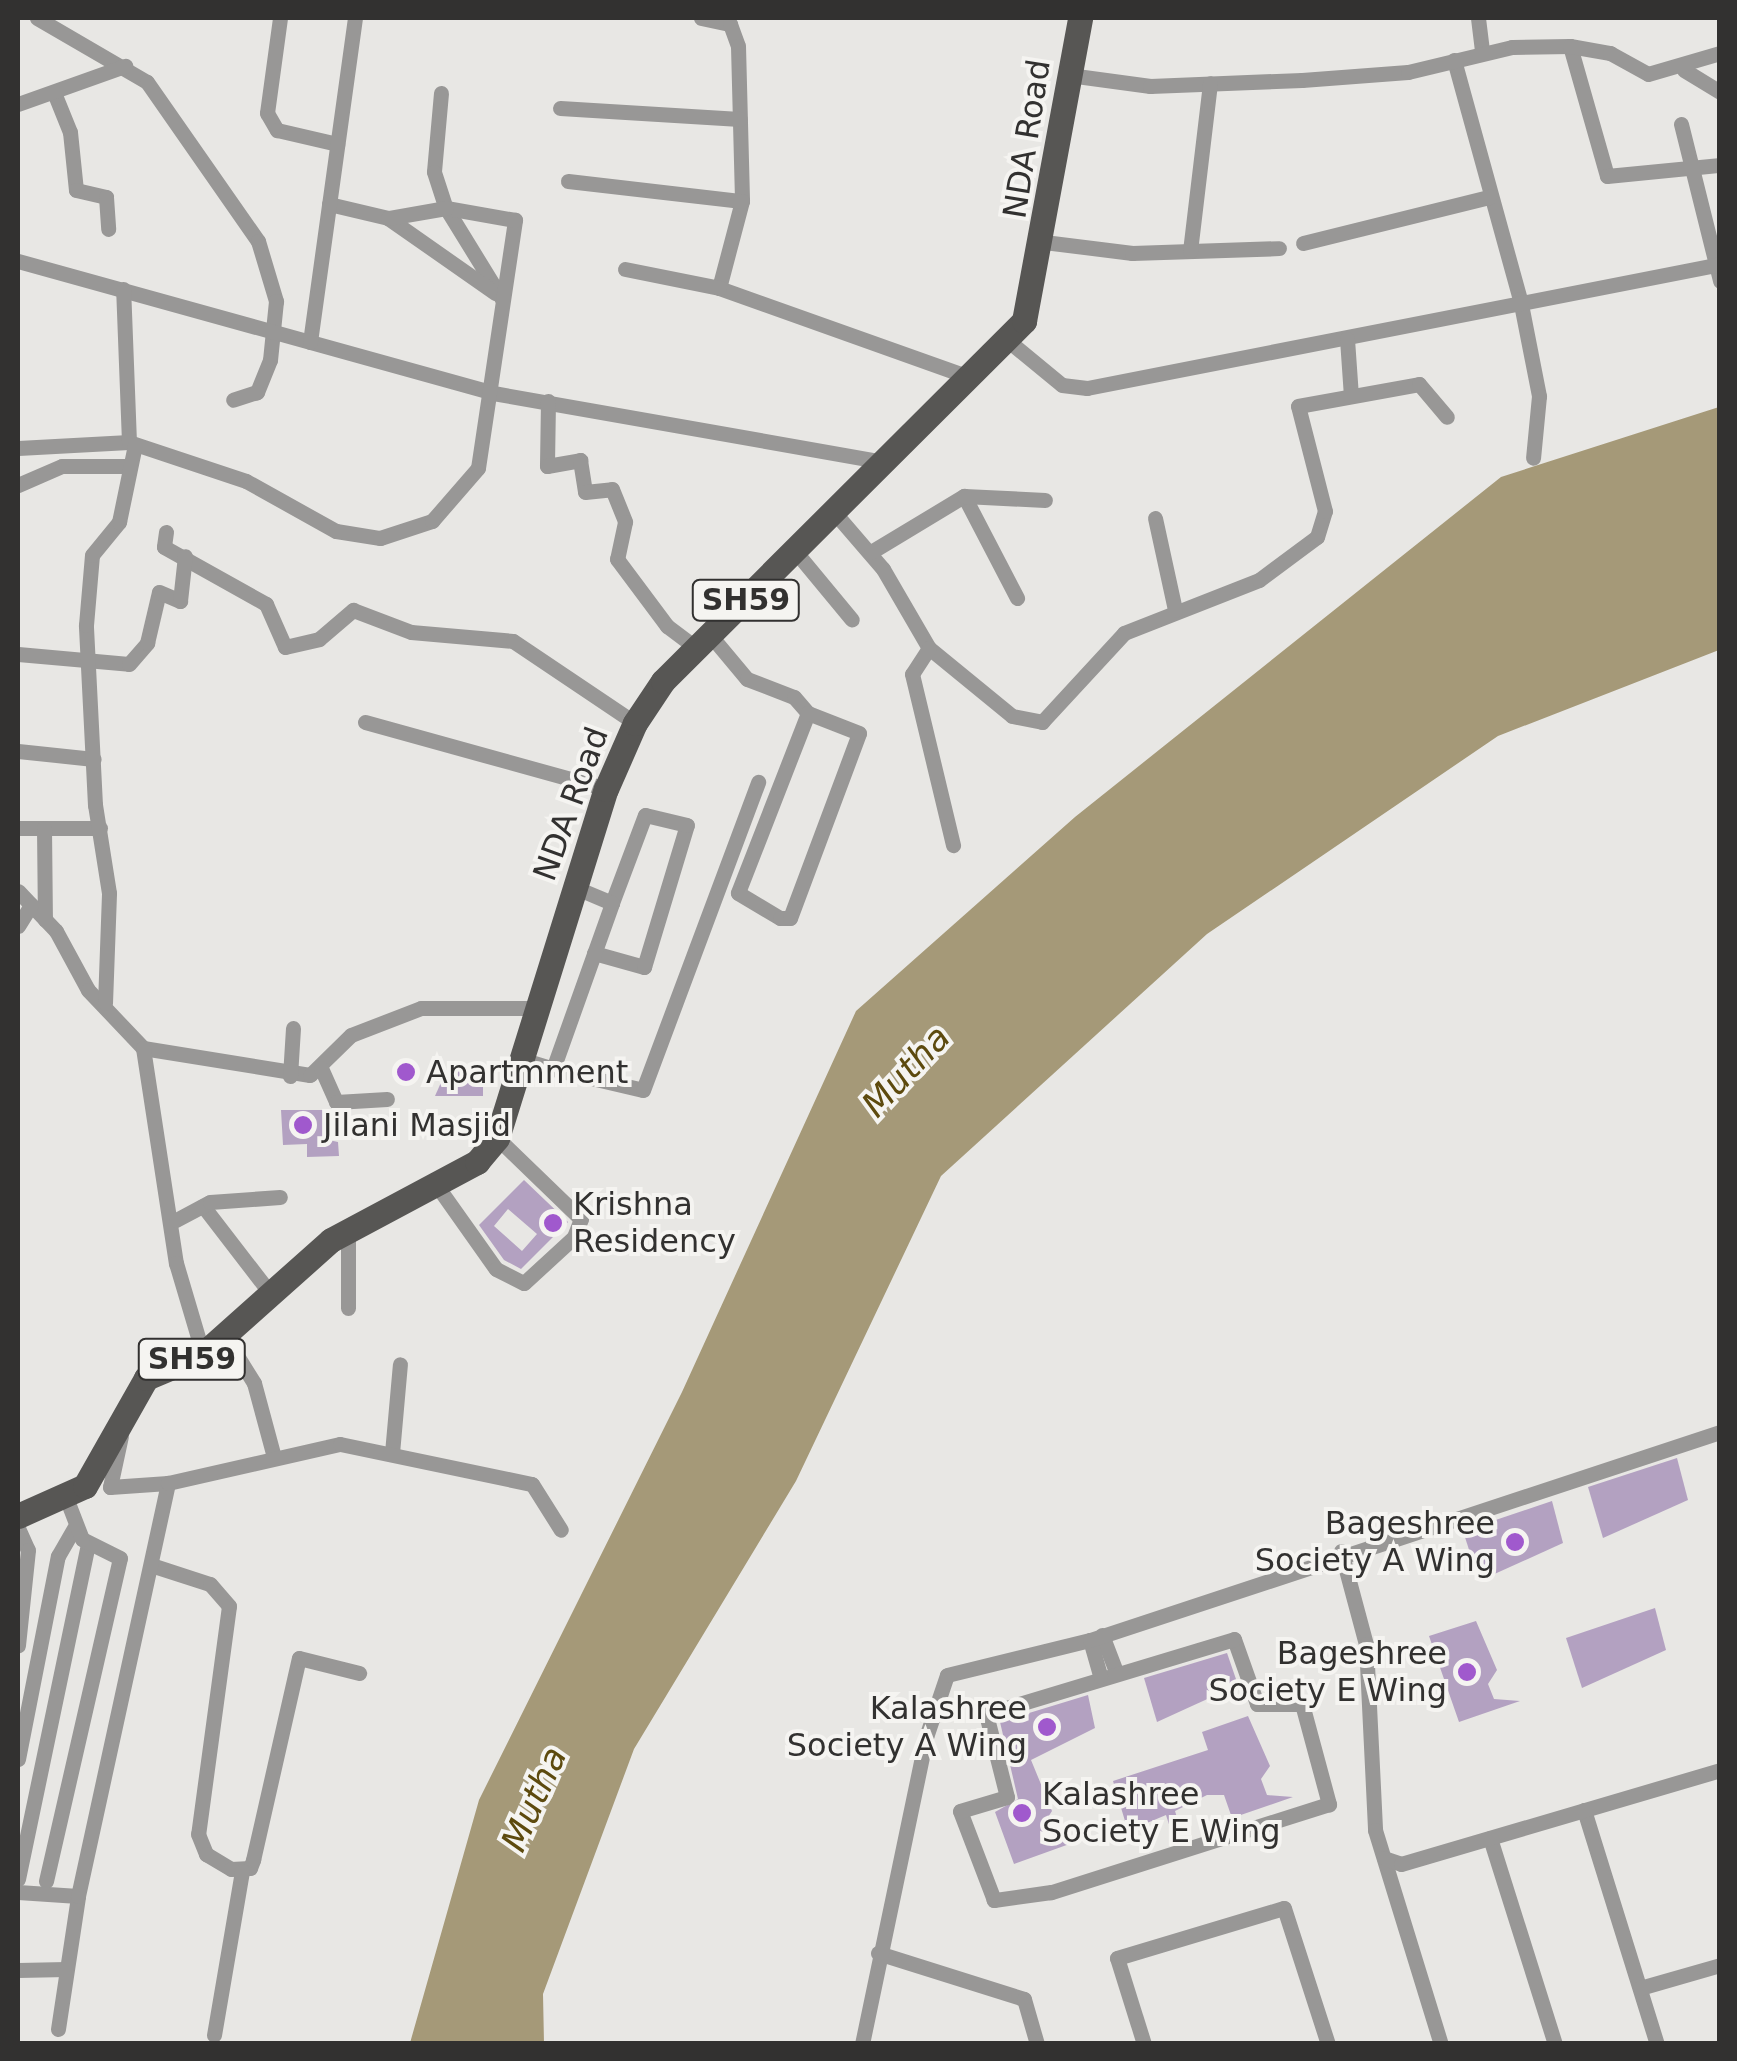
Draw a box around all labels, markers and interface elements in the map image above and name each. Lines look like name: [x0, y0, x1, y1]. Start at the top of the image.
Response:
street label: NDA Road: [995, 57, 1059, 221]
road number: SH59: [691, 575, 801, 625]
street label: NDA Road: [526, 722, 616, 886]
water label: Mutha: [853, 1017, 959, 1125]
place label: Apartmment: [426, 1053, 628, 1091]
marker: Apartmment: [395, 1061, 417, 1083]
place label: Jilani Masjid: [323, 1106, 511, 1144]
marker: Jilani Masjid: [292, 1114, 314, 1136]
place label: Krishna Residency: [573, 1186, 736, 1261]
marker: Krishna Residency: [542, 1212, 564, 1234]
road number: SH59: [137, 1334, 247, 1384]
place label: Bageshree Society A Wing: [1255, 1505, 1495, 1580]
marker: Bageshree Society A Wing: [1504, 1531, 1526, 1553]
place label: Bageshree Society E Wing: [1208, 1635, 1447, 1710]
marker: Bageshree Society E Wing: [1456, 1661, 1478, 1683]
place label: Kalashree Society A Wing: [787, 1690, 1027, 1765]
marker: Kalashree Society A Wing: [1036, 1716, 1058, 1738]
water label: Mutha: [492, 1740, 576, 1858]
place label: Kalashree Society E Wing: [1042, 1776, 1281, 1851]
marker: Kalashree Society E Wing: [1011, 1802, 1033, 1824]

